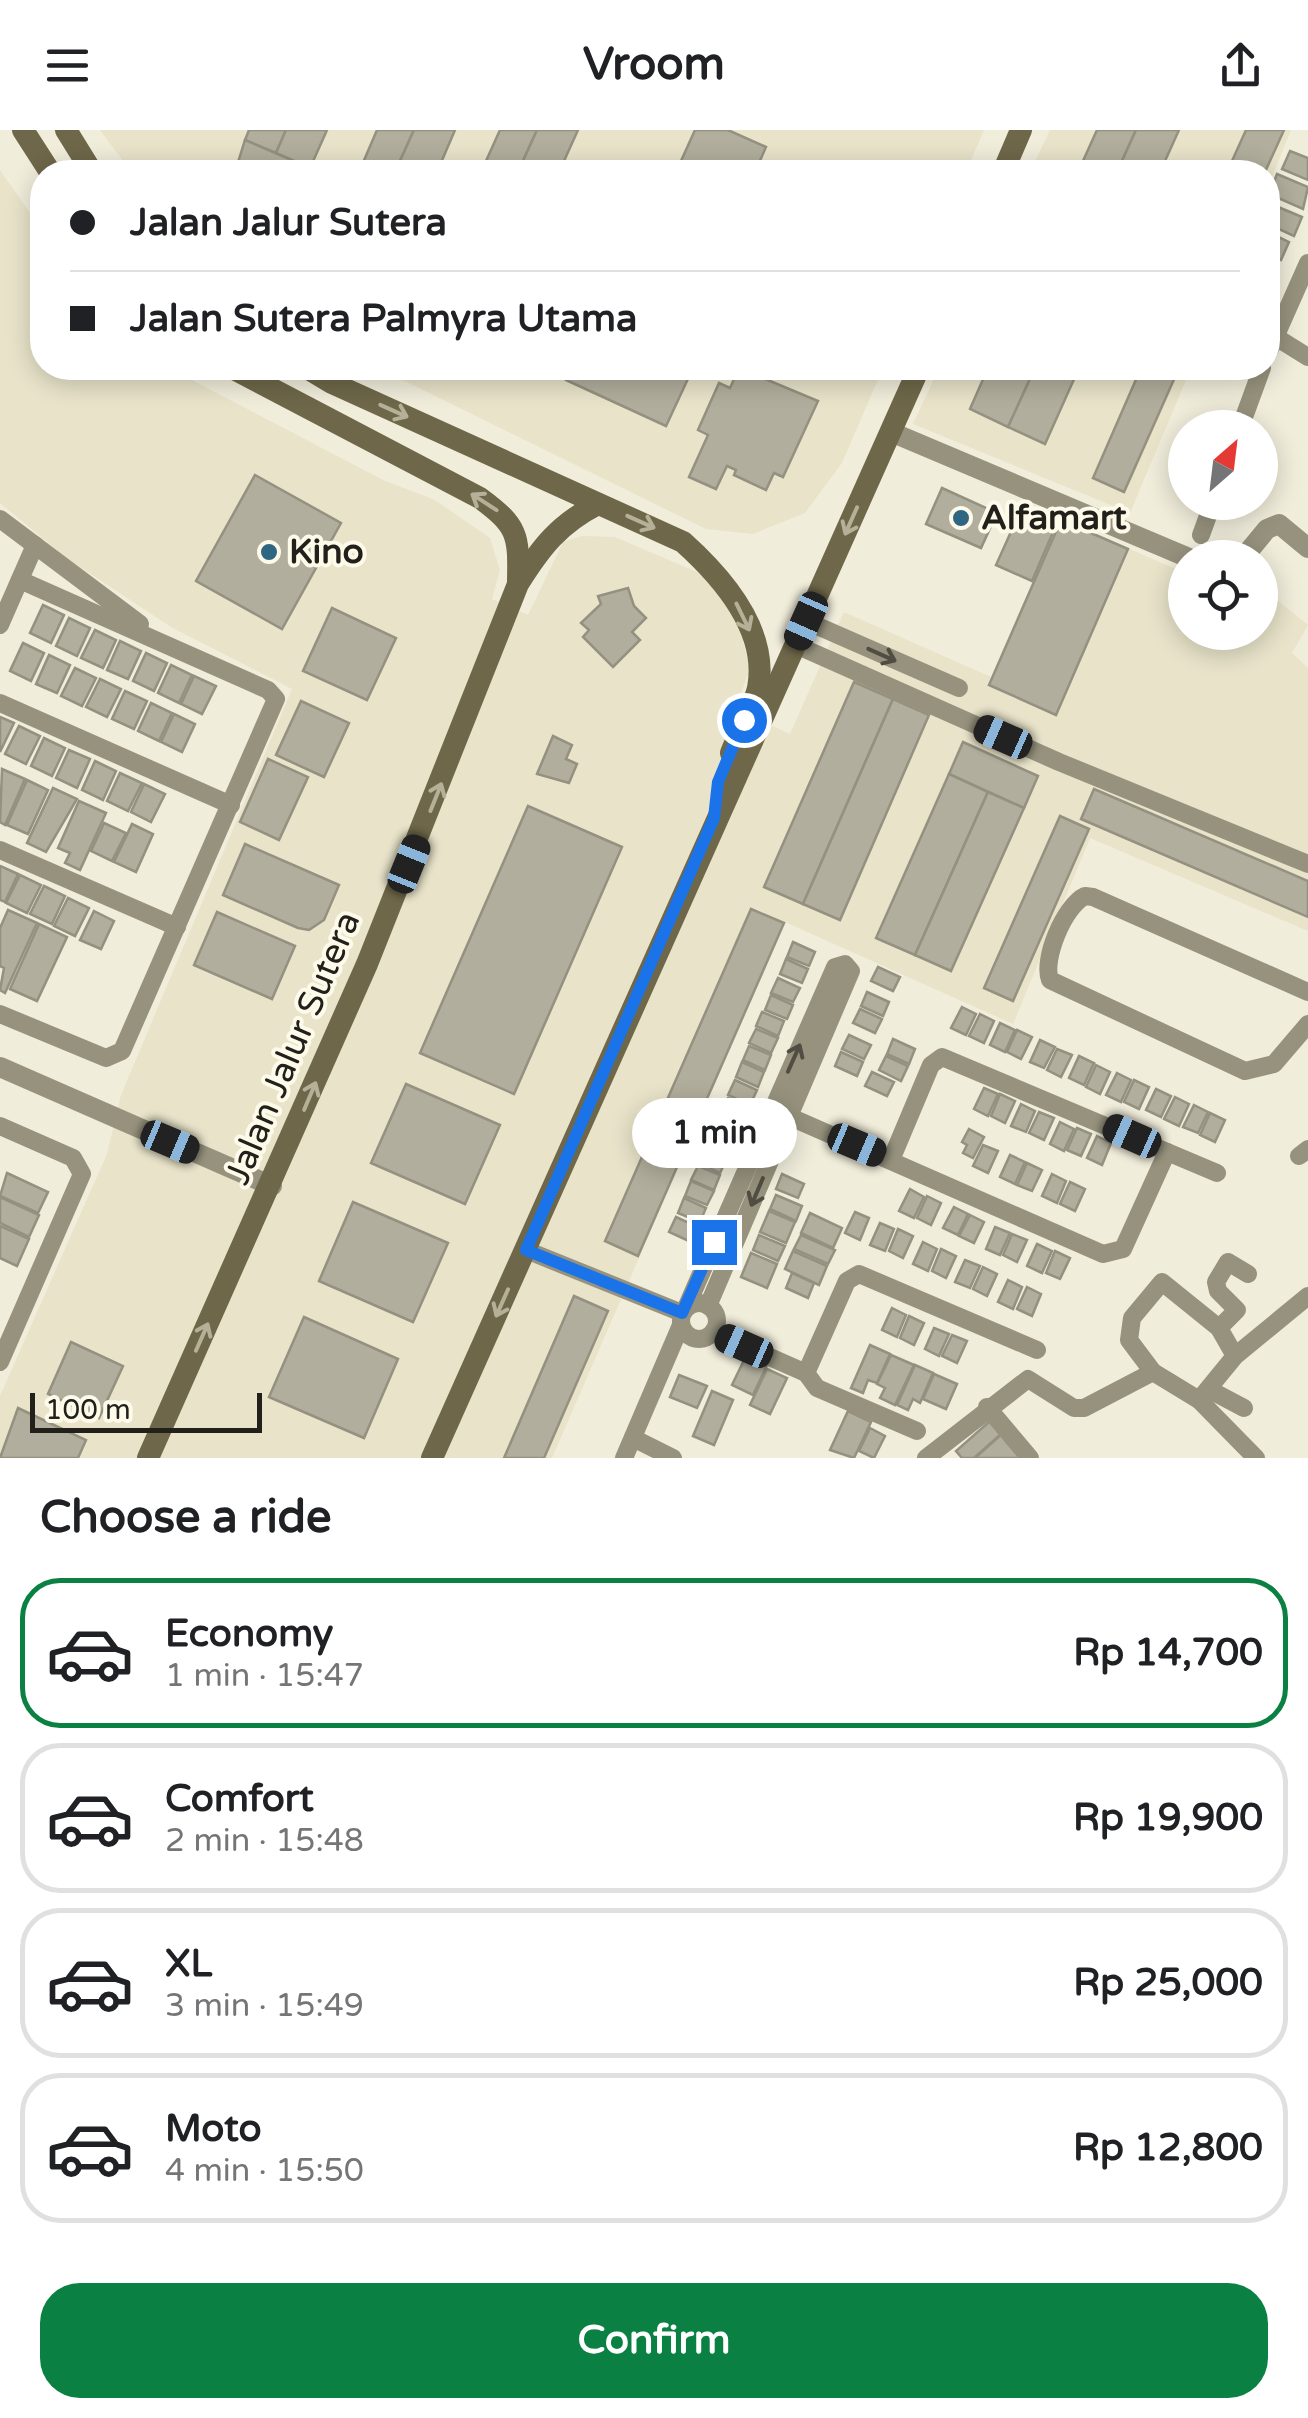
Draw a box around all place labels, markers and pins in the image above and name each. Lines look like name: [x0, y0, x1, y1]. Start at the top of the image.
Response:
place label: Alfamart: [981, 497, 1127, 539]
marker: Alfamart: [950, 507, 972, 529]
place label: Kino: [289, 531, 364, 573]
marker: Kino: [258, 541, 280, 563]

